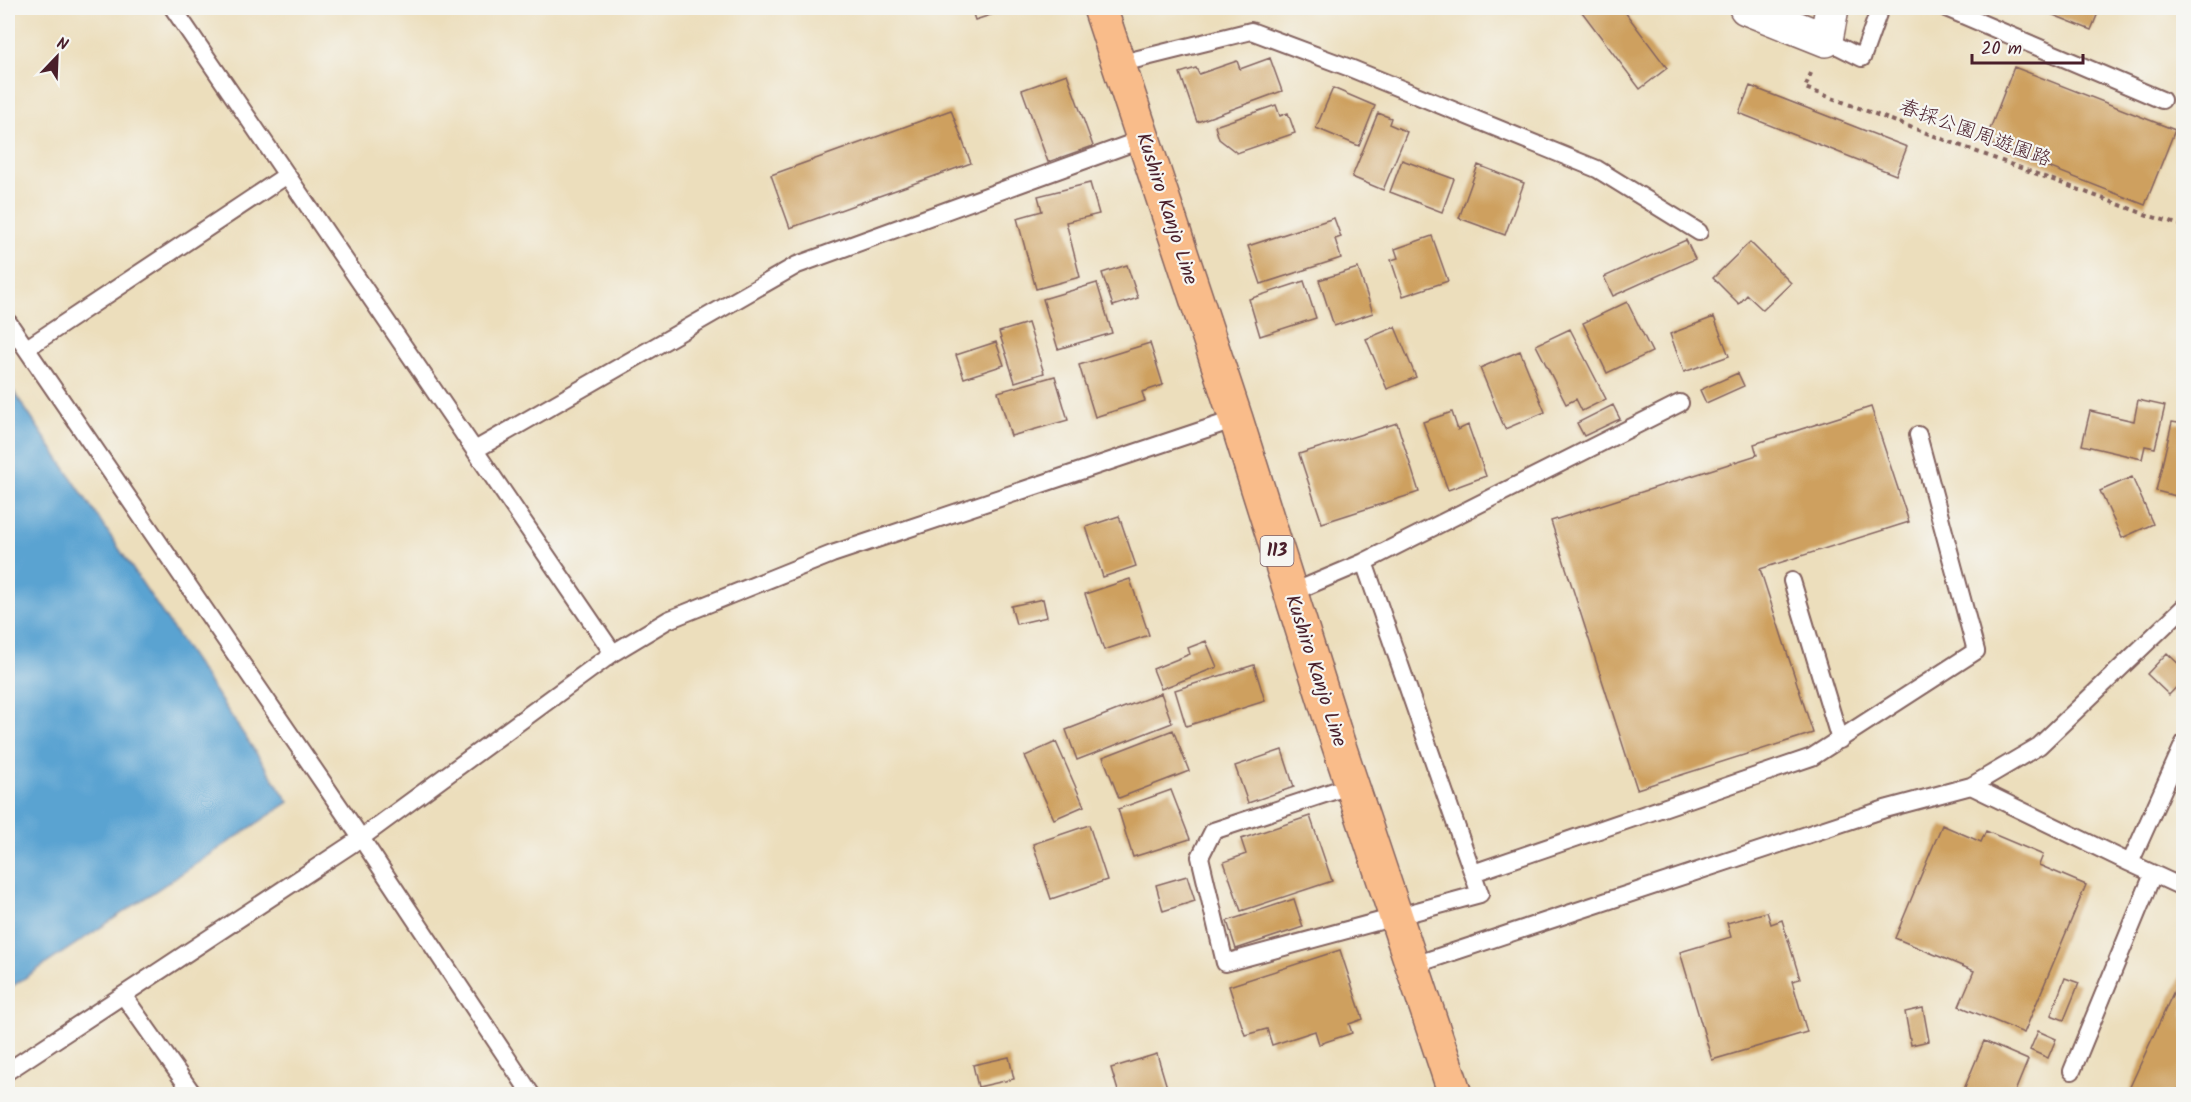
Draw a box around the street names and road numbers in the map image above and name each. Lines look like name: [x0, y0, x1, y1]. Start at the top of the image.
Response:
street label: 春採公園周遊園路: [1894, 92, 2056, 176]
street label: Kushiro Kanjo Line: [1126, 129, 1206, 289]
road number: 113: [1260, 536, 1294, 566]
street label: Kushiro Kanjo Line: [1275, 591, 1355, 751]

